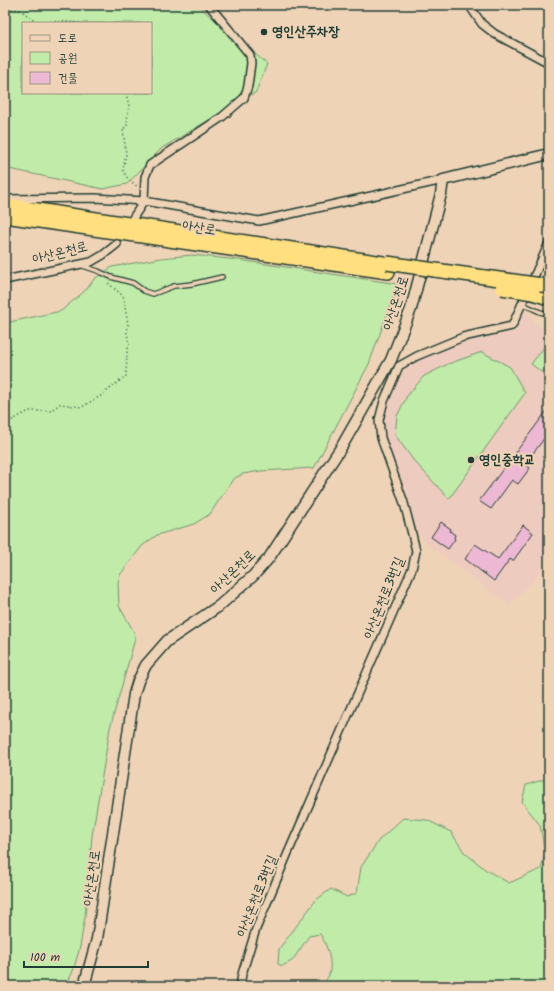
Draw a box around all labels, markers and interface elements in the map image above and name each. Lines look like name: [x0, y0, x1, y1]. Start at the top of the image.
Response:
place label: 영인산주차장: [272, 21, 340, 43]
legend: [22, 22, 152, 94]
marker: 영인산주차장: [259, 27, 269, 37]
text: 도로: [58, 29, 77, 48]
text: 공원: [58, 49, 77, 68]
text: 건물: [58, 69, 78, 88]
street label: 아산로: [181, 214, 217, 242]
street label: 아산온천로: [30, 236, 90, 270]
street label: 아산온천로: [377, 273, 415, 333]
place label: 영인중학교: [479, 449, 535, 471]
marker: 영인중학교: [466, 455, 476, 465]
street label: 아산온천로: [205, 545, 261, 599]
street label: 아산온천로3번길: [358, 553, 411, 642]
street label: 아산온천로: [77, 849, 107, 907]
street label: 아산온천로3번길: [231, 851, 284, 940]
scale bar: [24, 943, 148, 969]
text: 100 m: [30, 948, 61, 967]

